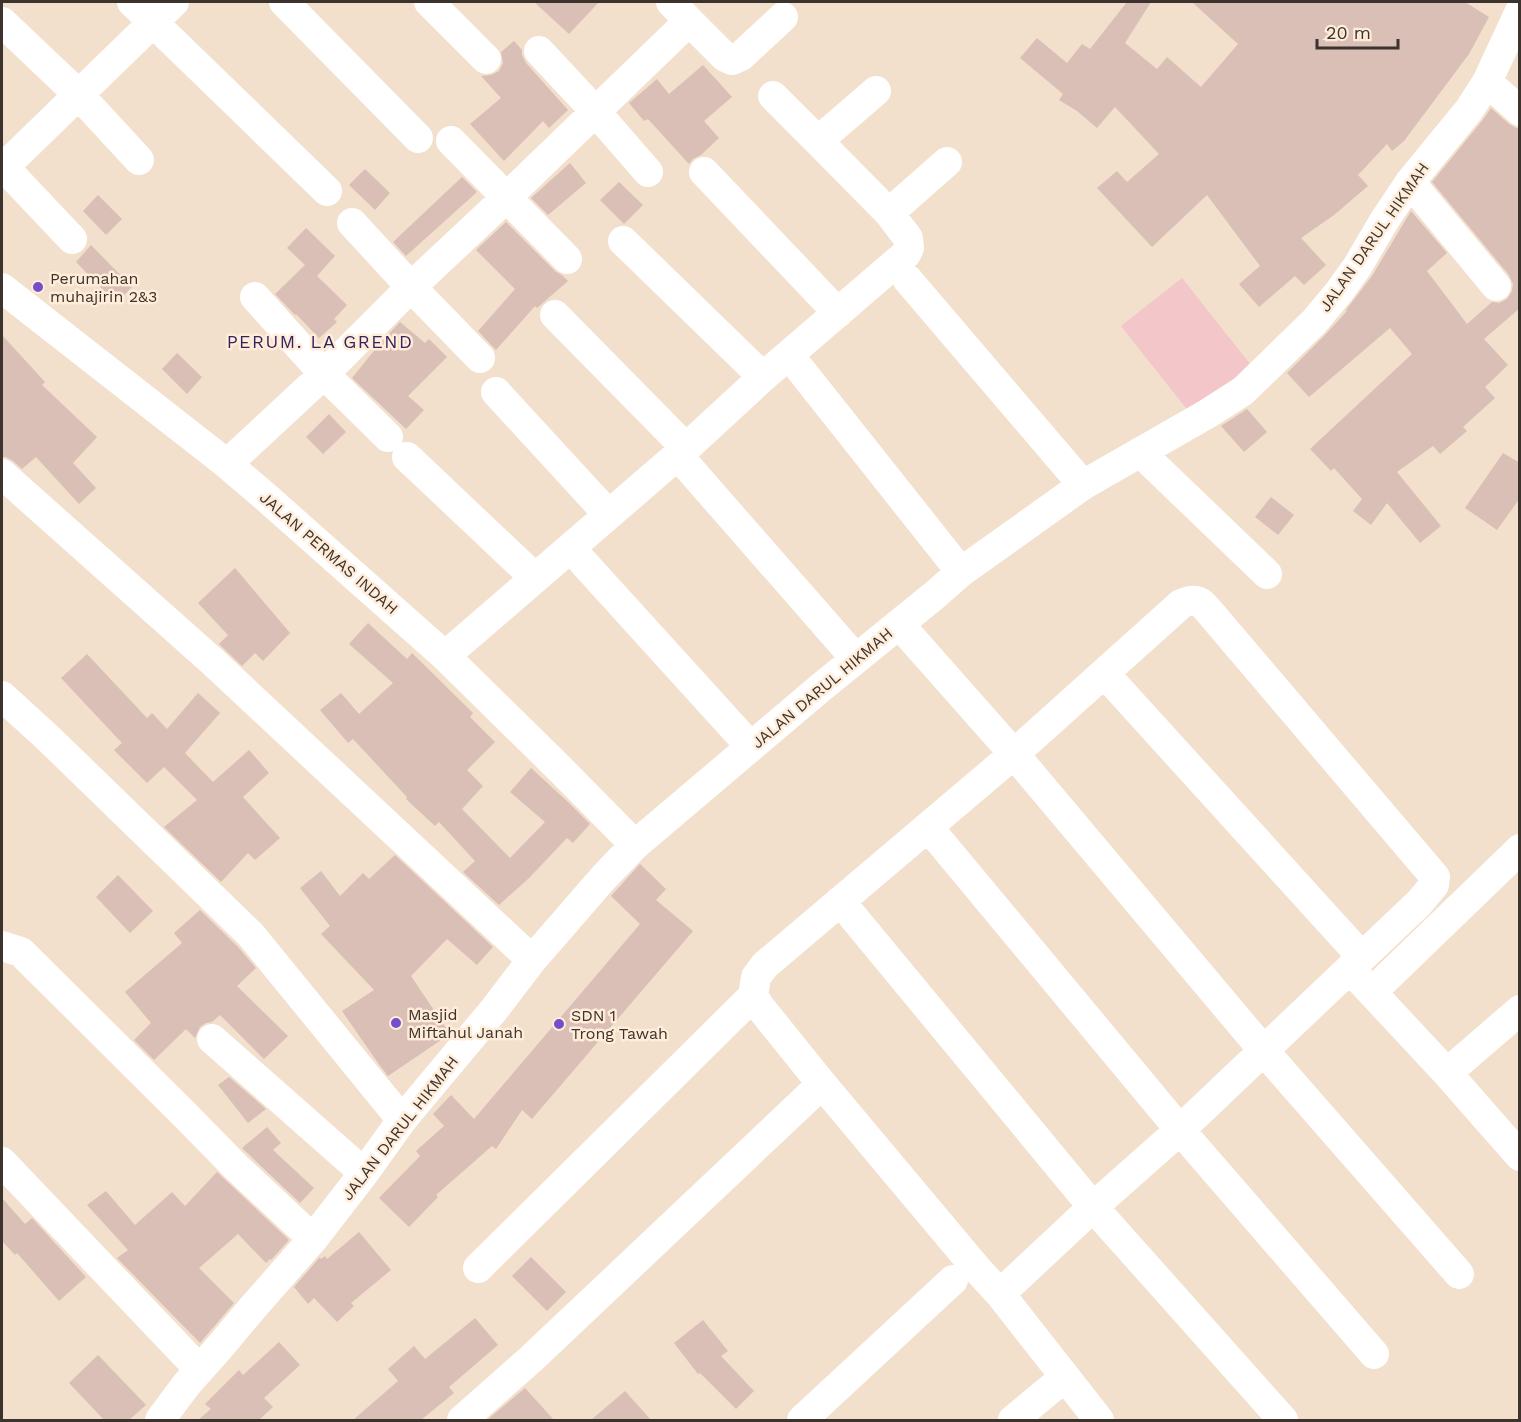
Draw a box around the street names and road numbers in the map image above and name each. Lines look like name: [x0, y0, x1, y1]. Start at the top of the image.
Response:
street label: JALAN DARUL HIKMAH: [1315, 159, 1433, 315]
street label: JALAN PERMAS INDAH: [256, 488, 402, 618]
street label: JALAN DARUL HIKMAH: [748, 624, 896, 752]
street label: JALAN DARUL HIKMAH: [338, 1052, 462, 1204]

